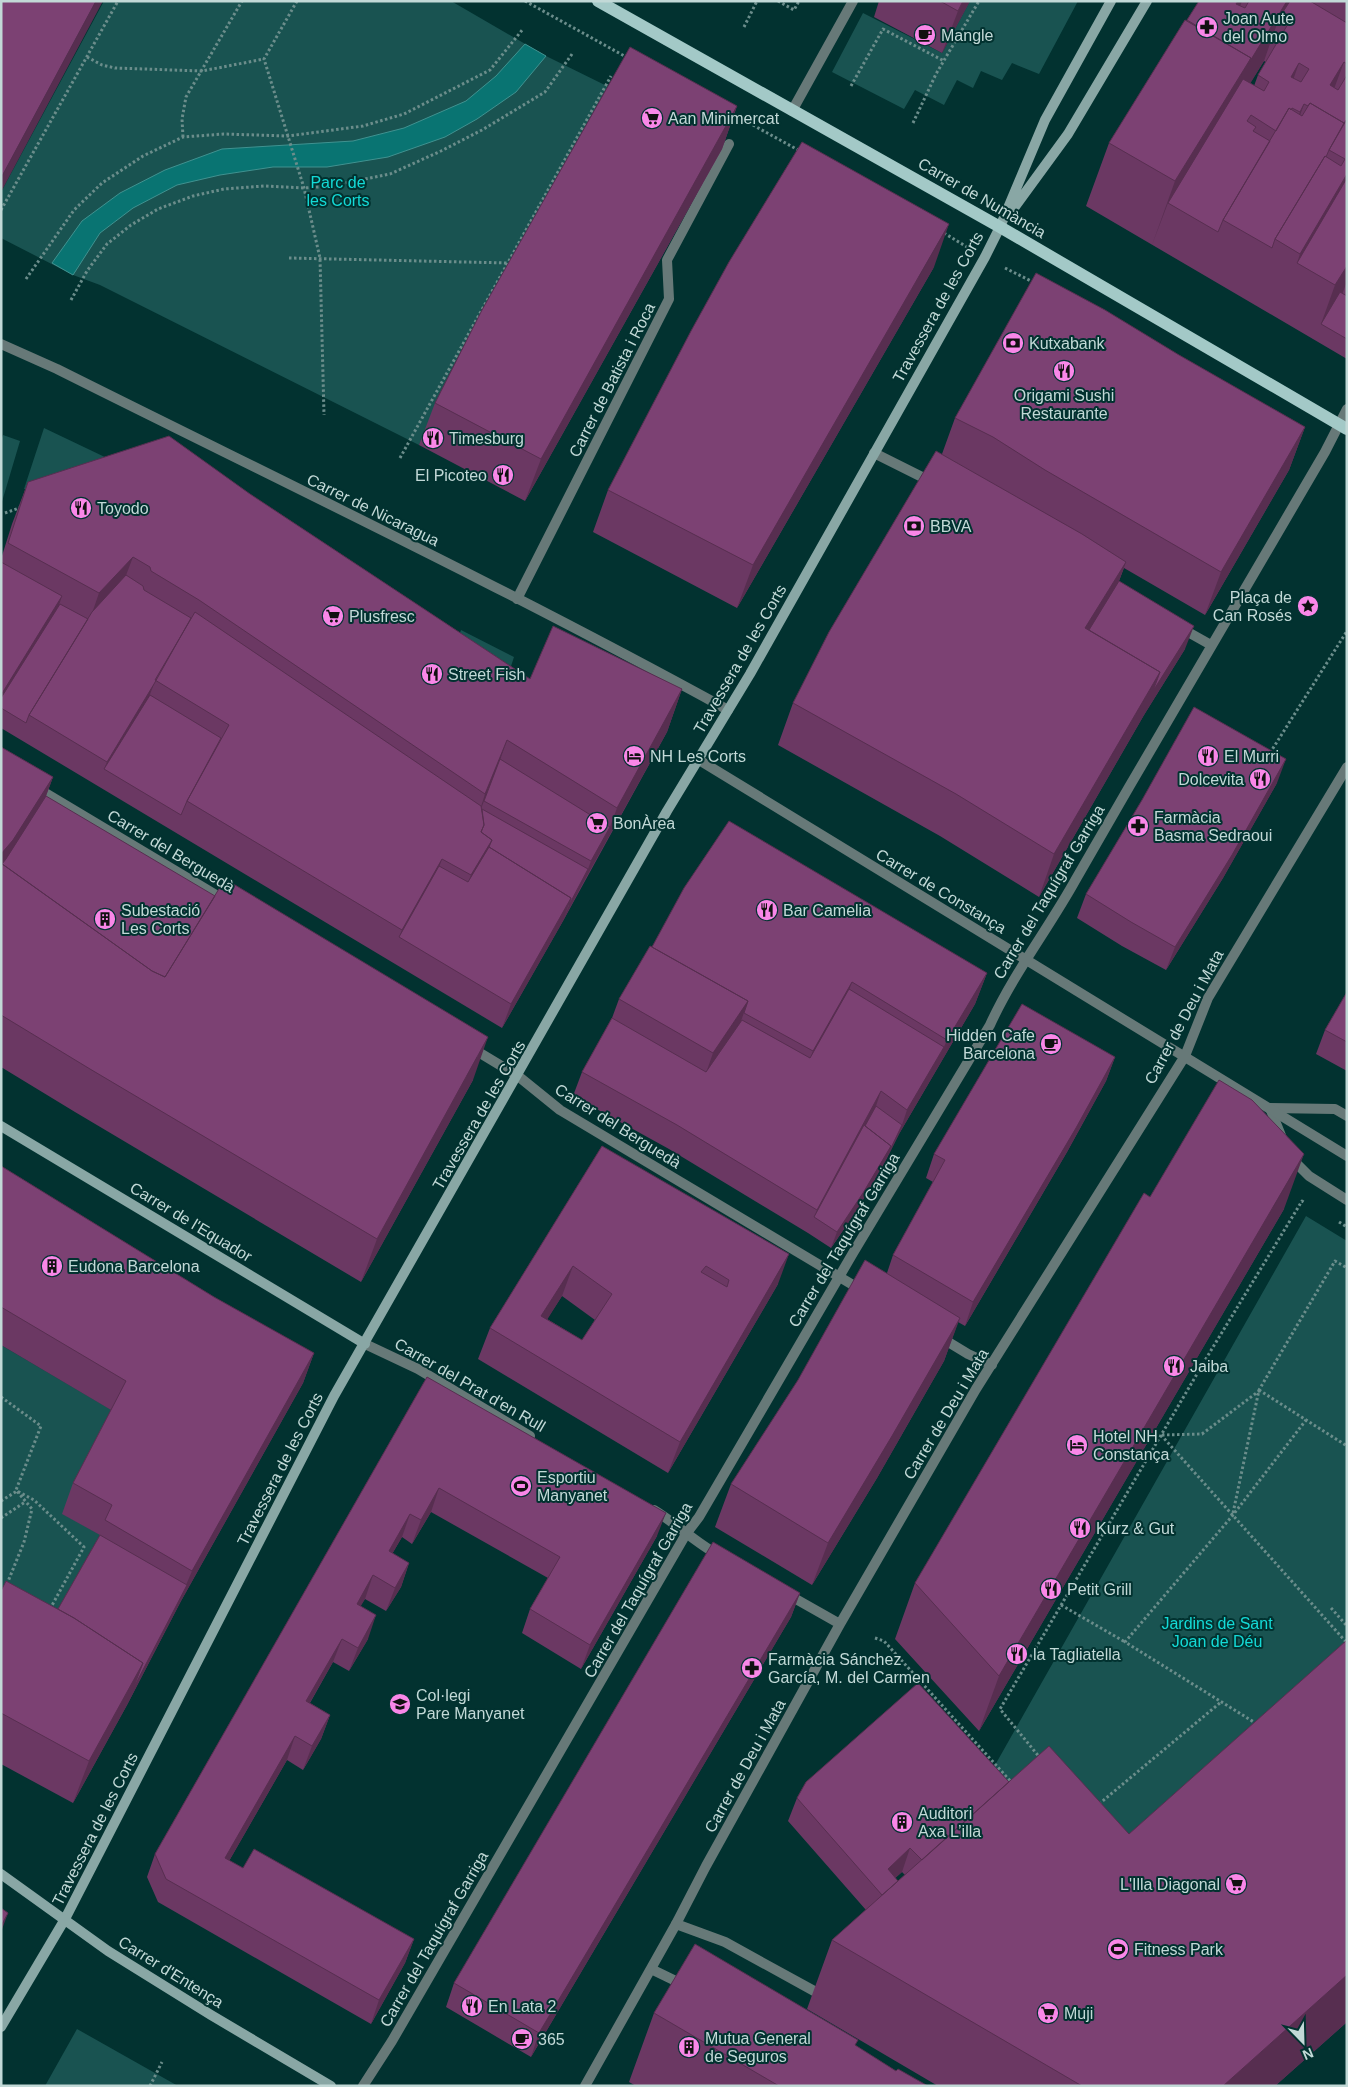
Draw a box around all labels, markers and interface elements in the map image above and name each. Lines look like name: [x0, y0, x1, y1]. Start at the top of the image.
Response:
place label: Joan Aute del Olmo: [1223, 10, 1294, 45]
pharmacy icon: Joan Aute del Olmo: [1195, 15, 1219, 39]
cafe icon: Mangle: [913, 23, 937, 47]
place label: Mangle: [941, 27, 994, 44]
supermarket icon: Aan Minimercat: [640, 106, 664, 130]
place label: Aan Minimercat: [668, 110, 780, 127]
street label: Carrer de Numància: [915, 155, 1049, 241]
park label: Parc de les Corts: [306, 174, 370, 209]
street label: Travessera de les Corts: [890, 229, 986, 385]
street label: Carrer de Batista i Roca: [566, 300, 658, 460]
bank icon: Kutxabank: [1001, 331, 1025, 355]
place label: Kutxabank: [1029, 335, 1106, 352]
restaurant icon: Origami Sushi Restaurante: [1052, 359, 1076, 383]
place label: Origami Sushi Restaurante: [1014, 387, 1114, 422]
restaurant icon: Timesburg: [421, 426, 445, 450]
place label: Timesburg: [449, 430, 524, 447]
restaurant icon: El Picoteo: [491, 463, 515, 487]
place label: El Picoteo: [415, 467, 487, 484]
street label: Carrer de Nicaragua: [304, 471, 442, 549]
restaurant icon: Toyodo: [69, 496, 93, 520]
place label: Toyodo: [97, 500, 149, 517]
bank icon: BBVA: [902, 514, 926, 538]
place label: BBVA: [930, 518, 972, 535]
street label: Travessera de les Corts: [690, 581, 790, 737]
place label: Plaça de Can Rosés: [1213, 589, 1292, 624]
place icon: Plaça de Can Rosés: [1296, 594, 1320, 618]
supermarket icon: Plusfresc: [321, 604, 345, 628]
place label: Plusfresc: [349, 608, 415, 625]
restaurant icon: Street Fish: [420, 662, 444, 686]
place label: Street Fish: [448, 666, 525, 683]
hotel icon: NH Les Corts: [622, 744, 646, 768]
restaurant icon: El Murri: [1196, 744, 1220, 768]
place label: NH Les Corts: [650, 748, 746, 765]
place label: El Murri: [1224, 748, 1279, 765]
restaurant icon: Dolcevita: [1248, 767, 1272, 791]
place label: Dolcevita: [1178, 771, 1244, 788]
street label: Carrer del Taquígraf Garriga: [990, 802, 1108, 982]
street label: Carrer del Berguedà: [104, 806, 238, 896]
place label: Farmàcia Basma Sedraoui: [1154, 809, 1272, 844]
supermarket icon: BonÀrea: [585, 811, 609, 835]
place label: BonÀrea: [613, 814, 675, 832]
pharmacy icon: Farmàcia Basma Sedraoui: [1126, 814, 1150, 838]
street label: Carrer de Constança: [873, 845, 1009, 937]
restaurant icon: Bar Camelia: [755, 898, 779, 922]
place label: Subestació Les Corts: [121, 902, 200, 937]
place label: Bar Camelia: [783, 902, 871, 919]
building icon: Subestació Les Corts: [93, 907, 117, 931]
street label: Carrer de Deu i Mata: [1141, 947, 1227, 1087]
place label: Hidden Cafe Barcelona: [946, 1027, 1035, 1062]
cafe icon: Hidden Cafe Barcelona: [1039, 1032, 1063, 1056]
street label: Travessera de les Corts: [429, 1037, 529, 1193]
street label: Carrer del Berguedà: [552, 1080, 684, 1172]
street label: Carrer del Taquígraf Garriga: [785, 1150, 903, 1330]
street label: Carrer de l'Equador: [127, 1179, 256, 1265]
building icon: Eudona Barcelona: [40, 1254, 64, 1278]
place label: Eudona Barcelona: [68, 1258, 200, 1275]
street label: Carrer del Prat d'en Rull: [392, 1335, 548, 1435]
street label: Carrer de Deu i Mata: [900, 1346, 992, 1482]
restaurant icon: Jaiba: [1162, 1354, 1186, 1378]
place label: Jaiba: [1190, 1358, 1228, 1375]
street label: Travessera de les Corts: [234, 1390, 326, 1548]
place label: Hotel NH Constança: [1093, 1428, 1170, 1463]
hotel icon: Hotel NH Constança: [1065, 1433, 1089, 1457]
place label: Esportiu Manyanet: [537, 1469, 608, 1504]
sports icon: Esportiu Manyanet: [509, 1474, 533, 1498]
street label: Carrer del Taquígraf Garriga: [581, 1499, 695, 1681]
restaurant icon: Kurz & Gut: [1068, 1516, 1092, 1540]
place label: Kurz & Gut: [1096, 1520, 1175, 1537]
restaurant icon: Petit Grill: [1039, 1577, 1063, 1601]
place label: Petit Grill: [1067, 1581, 1132, 1598]
park label: Jardins de Sant Joan de Déu: [1161, 1615, 1273, 1650]
restaurant icon: la Tagliatella: [1005, 1642, 1029, 1666]
place label: la Tagliatella: [1033, 1646, 1121, 1663]
place label: Farmàcia Sánchez García, M. del Carmen: [768, 1651, 930, 1686]
pharmacy icon: Farmàcia Sánchez García, M. del Carmen: [740, 1656, 764, 1680]
place label: Col·legi Pare Manyanet: [416, 1687, 525, 1722]
school or university icon: Col·legi Pare Manyanet: [388, 1692, 412, 1716]
street label: Carrer de Deu i Mata: [701, 1696, 789, 1835]
street label: Travessera de les Corts: [49, 1750, 141, 1908]
place label: Auditori Axa L’illa: [918, 1805, 981, 1840]
building icon: Auditori Axa L’illa: [890, 1810, 914, 1834]
street label: Carrer del Taquígraf Garriga: [377, 1848, 491, 2030]
supermarket icon: L'Illa Diagonal: [1224, 1872, 1248, 1896]
place label: L'Illa Diagonal: [1120, 1876, 1220, 1893]
street label: Carrer d'Entença: [115, 1933, 227, 2011]
sports icon: Fitness Park: [1106, 1937, 1130, 1961]
place label: Fitness Park: [1134, 1941, 1224, 1958]
restaurant icon: En Lata 2: [460, 1994, 484, 2018]
place label: En Lata 2: [488, 1998, 557, 2015]
supermarket icon: Muji: [1036, 2001, 1060, 2025]
place label: Muji: [1064, 2005, 1093, 2022]
north arrow: [1278, 2017, 1328, 2067]
cafe icon: 365: [510, 2027, 534, 2051]
place label: Mutua General de Seguros: [705, 2030, 811, 2065]
place label: 365: [538, 2031, 565, 2048]
building icon: Mutua General de Seguros: [677, 2035, 701, 2059]
text: N: [1300, 2045, 1316, 2063]

